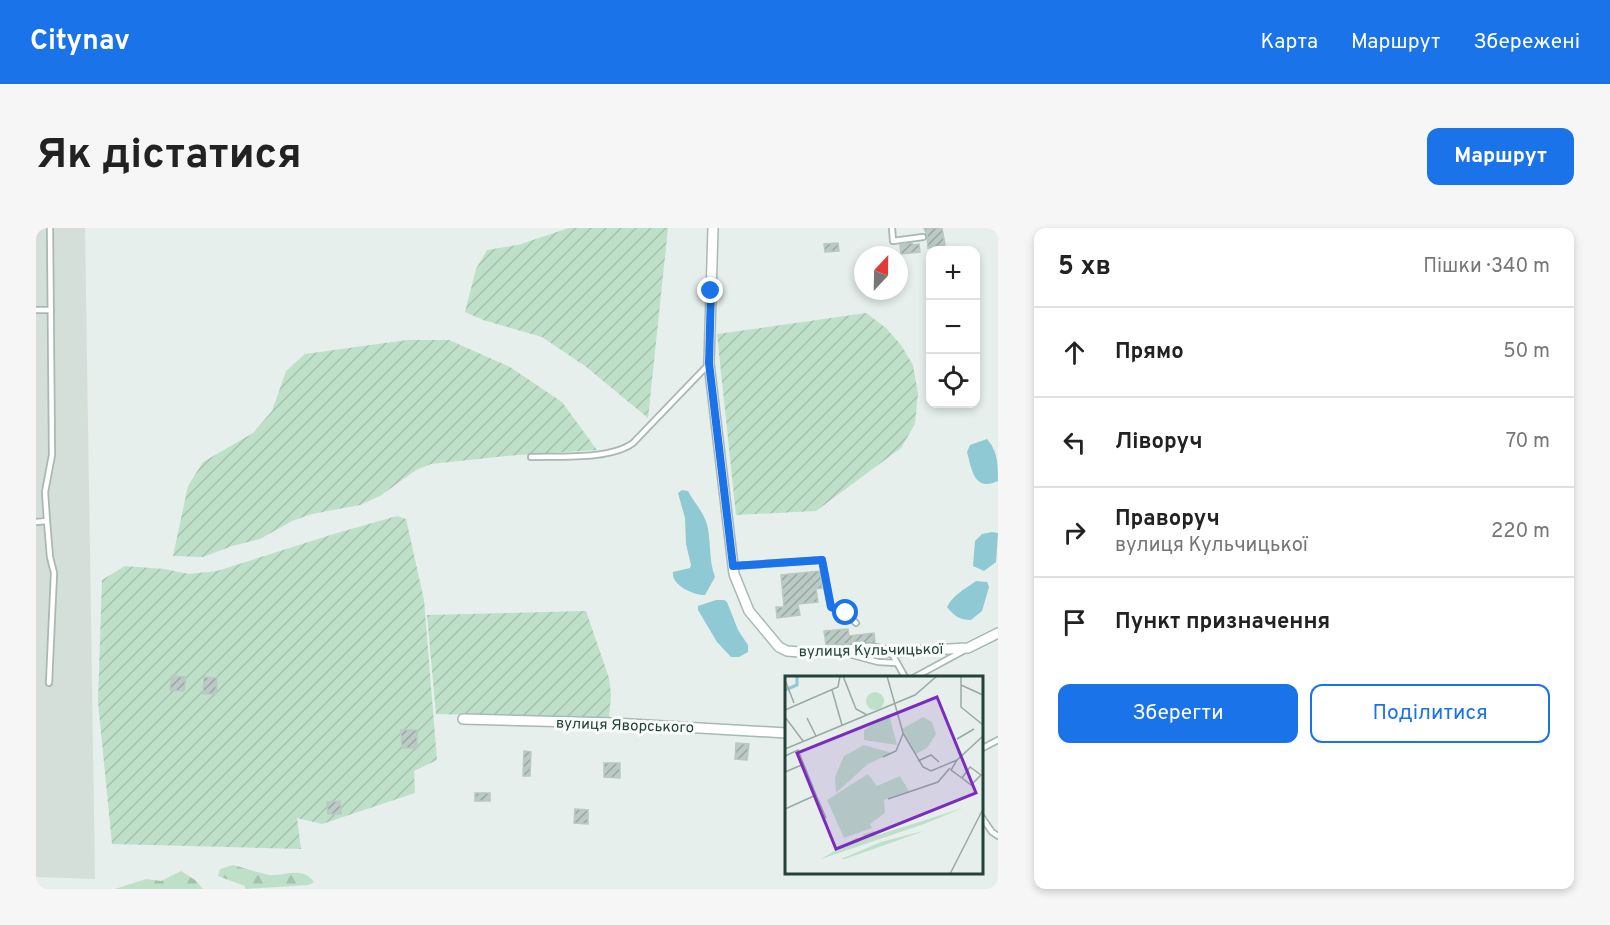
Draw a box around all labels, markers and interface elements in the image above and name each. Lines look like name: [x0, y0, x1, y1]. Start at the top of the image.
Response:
text: Citynav: [30, 24, 130, 60]
text: Карта: [1261, 29, 1318, 56]
text: Маршрут: [1351, 29, 1440, 56]
text: Збережені: [1473, 29, 1580, 56]
button: Маршрут: [1427, 128, 1574, 185]
text: Як дістатися: [36, 130, 302, 183]
north arrow: [854, 246, 908, 300]
map controls: [926, 246, 980, 408]
button: +: [926, 246, 980, 300]
text: 5 хв: [1058, 251, 1111, 284]
text: Пішки · 340 m: [1423, 254, 1550, 280]
route end: [697, 277, 723, 303]
button: −: [926, 300, 980, 354]
icon: ahead: [1058, 336, 1091, 369]
text: Прямо: [1115, 339, 1184, 366]
text: 50 m: [1503, 339, 1550, 365]
button: locate: [926, 354, 980, 408]
icon: left: [1058, 426, 1091, 459]
text: Ліворуч: [1115, 429, 1203, 456]
text: 70 m: [1506, 429, 1550, 455]
text: Праворуч: [1115, 506, 1220, 533]
icon: right: [1058, 516, 1091, 549]
text: 220 m: [1491, 519, 1550, 545]
text: вулиця Кульчицької: [1115, 533, 1308, 559]
route start: [832, 599, 858, 625]
icon: arrive: [1058, 606, 1091, 639]
text: Пункт призначення: [1115, 609, 1330, 636]
street label: вулиця Кульчицької: [799, 641, 945, 662]
inset map: [785, 676, 983, 874]
button: Зберегти: [1058, 684, 1298, 743]
button: Поділитися: [1310, 684, 1550, 743]
street label: вулиця Яворського: [555, 715, 694, 738]

